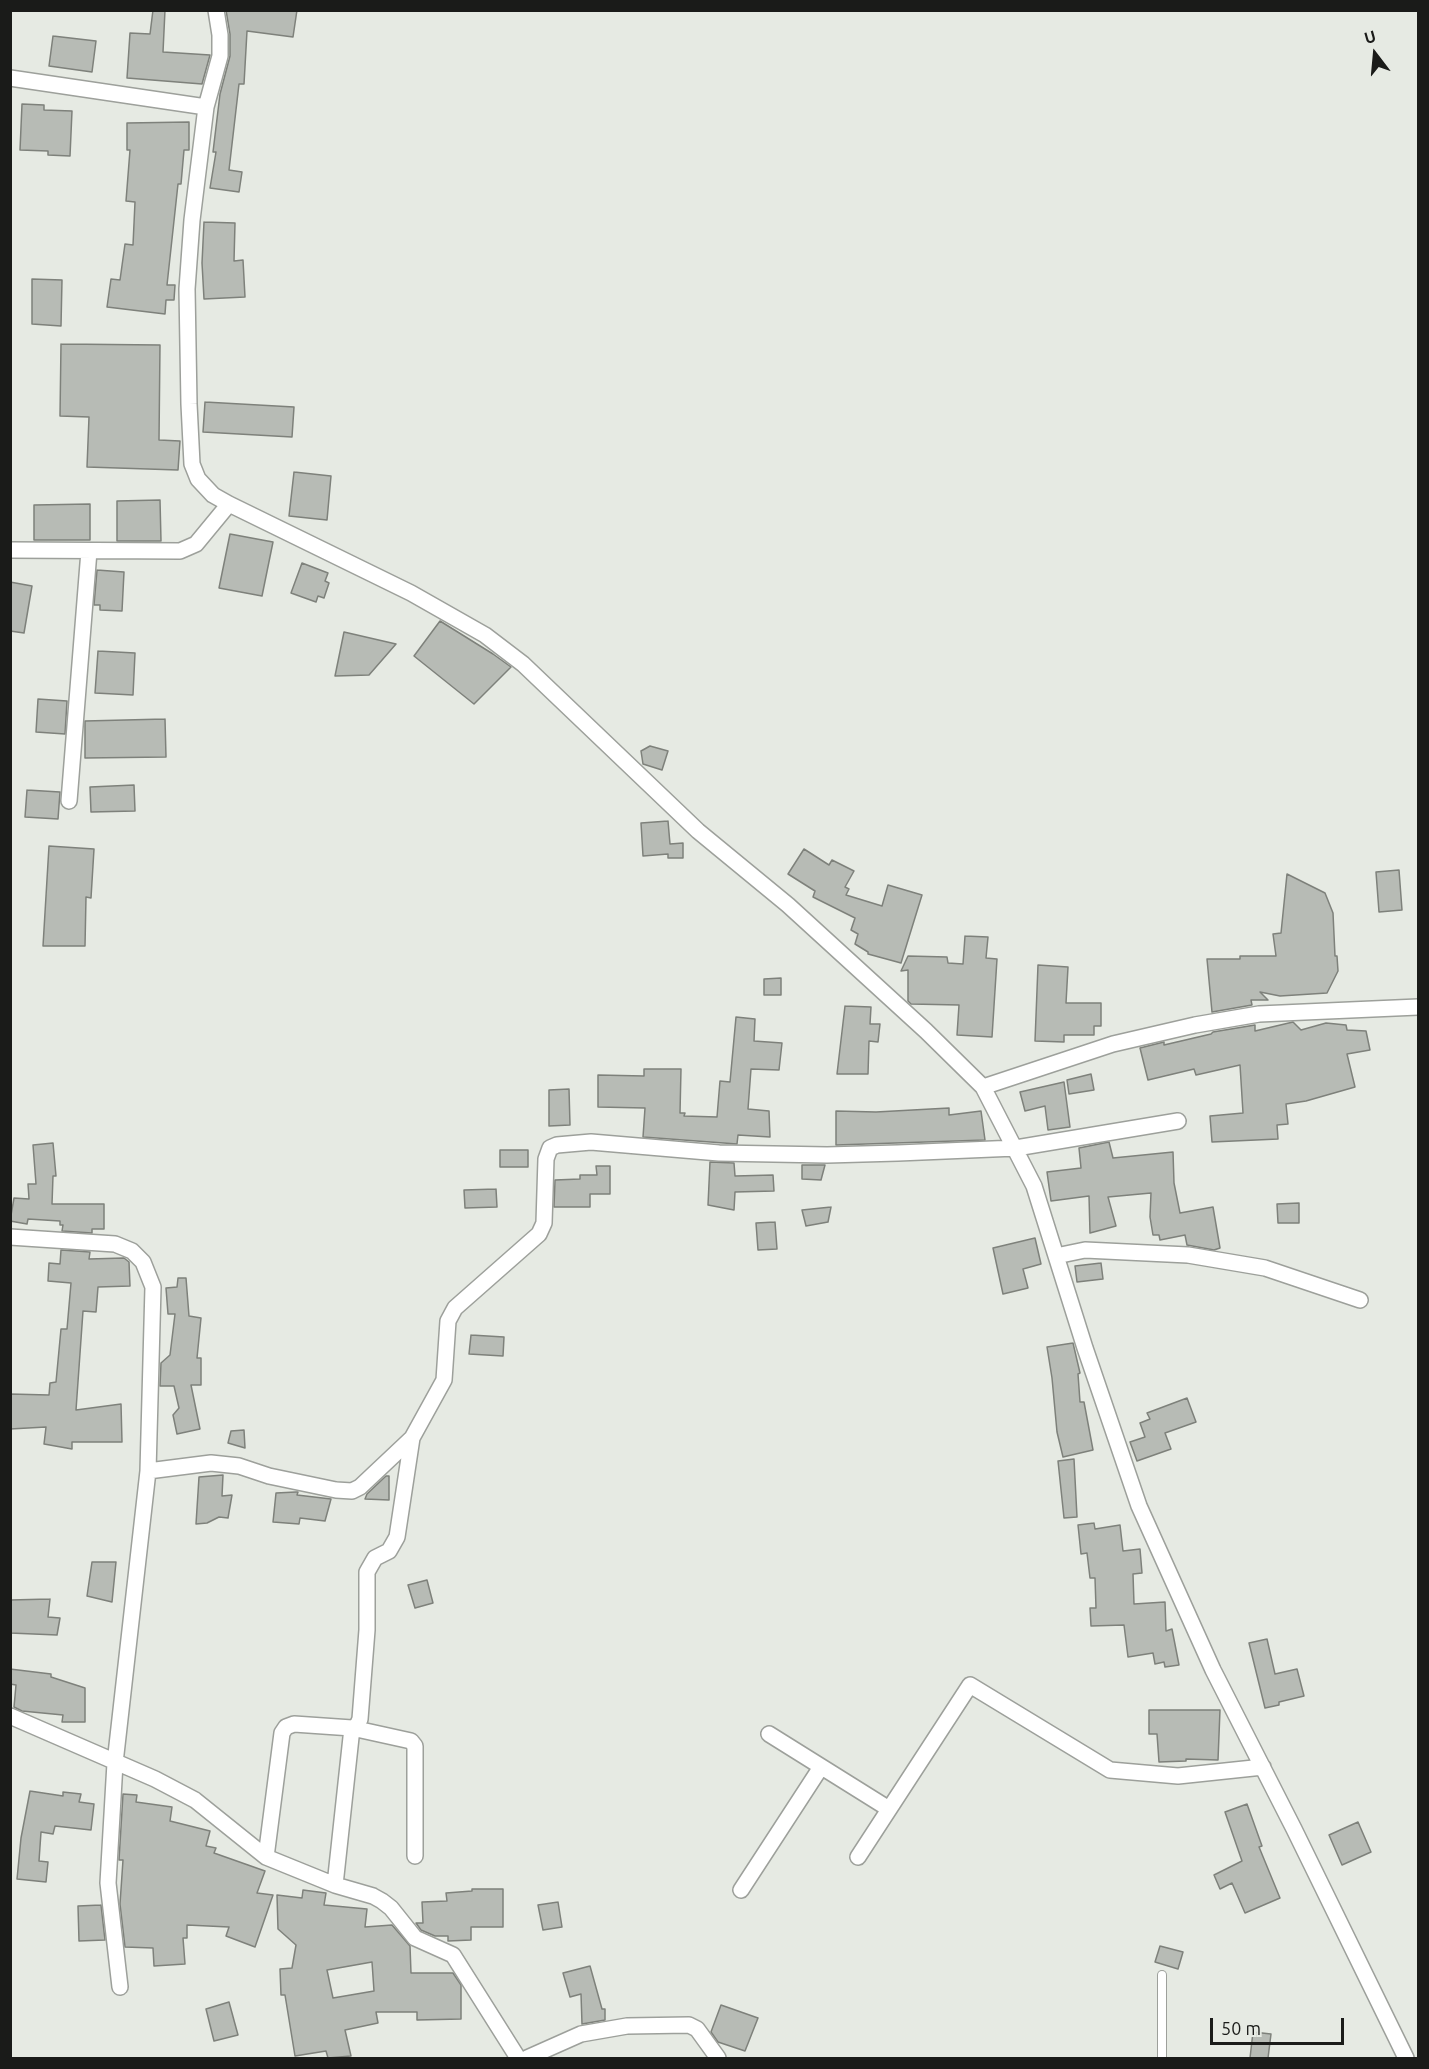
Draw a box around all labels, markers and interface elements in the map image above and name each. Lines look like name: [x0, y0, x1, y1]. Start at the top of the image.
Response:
north arrow: [1345, 24, 1405, 84]
text: U: [1362, 26, 1378, 47]
scale bar: [1213, 2006, 1346, 2044]
text: 50 m: [1221, 2018, 1261, 2038]

